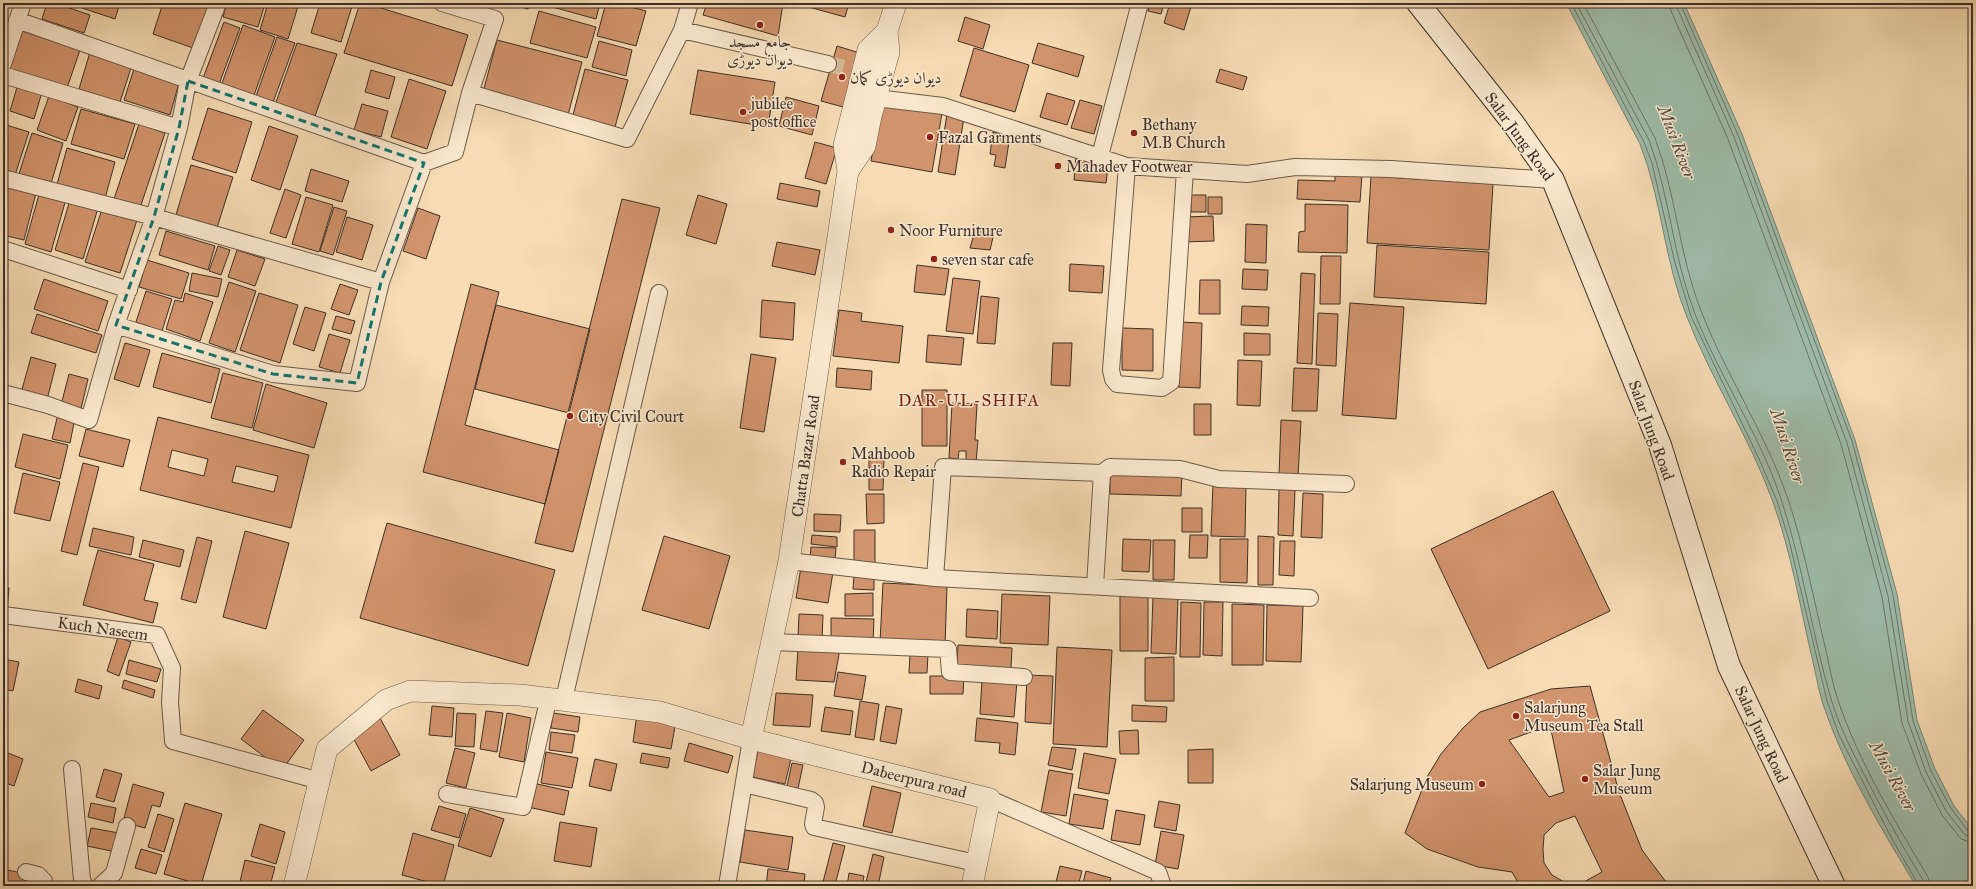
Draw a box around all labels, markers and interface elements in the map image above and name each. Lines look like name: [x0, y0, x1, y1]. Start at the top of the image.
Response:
marker: جامع مسجد دیوان دیوڑی: [755, 20, 765, 30]
place label: جامع مسجد دیوان دیوڑی: [727, 32, 793, 70]
place label: دیوان دیوڑی کمان: [850, 68, 942, 88]
marker: دیوان دیوڑی کمان: [837, 72, 847, 82]
street label: Salar Jung Road: [1480, 88, 1558, 185]
place label: jubilee post office: [748, 94, 817, 131]
water label: Musi River: [1652, 100, 1701, 183]
marker: jubilee post office: [738, 107, 748, 117]
place label: Bethany M.B Church: [1142, 115, 1226, 152]
place label: Fazal Garments: [938, 128, 1042, 147]
marker: Bethany M.B Church: [1129, 128, 1139, 138]
marker: Fazal Garments: [925, 132, 935, 142]
place label: Mahadev Footwear: [1066, 157, 1193, 176]
marker: Mahadev Footwear: [1053, 161, 1063, 171]
place label: Noor Furniture: [899, 221, 1003, 240]
marker: Noor Furniture: [886, 225, 896, 235]
place label: seven star cafe: [942, 250, 1034, 269]
marker: seven star cafe: [929, 254, 939, 264]
street label: Salar Jung Road: [1624, 378, 1678, 483]
district label: DAR-UL-SHIFA: [898, 390, 1040, 411]
street label: Chatta Bazar Road: [788, 394, 823, 518]
water label: Musi River: [1765, 404, 1810, 487]
place label: City Civil Court: [578, 407, 684, 426]
marker: City Civil Court: [565, 411, 575, 421]
place label: Mahboob Radio Repair: [851, 444, 936, 481]
marker: Mahboob Radio Repair: [838, 457, 848, 467]
street label: Kuch Naseem: [56, 613, 150, 644]
street label: Salar Jung Road: [1730, 683, 1792, 786]
place label: Salarjung Museum Tea Stall: [1524, 698, 1644, 735]
marker: Salarjung Museum Tea Stall: [1511, 711, 1521, 721]
water label: Musi River: [1864, 735, 1921, 816]
street label: Dabeerpura road: [859, 757, 969, 802]
place label: Salar Jung Museum: [1593, 761, 1661, 798]
marker: Salar Jung Museum: [1580, 774, 1590, 784]
place label: Salarjung Museum: [1350, 775, 1475, 795]
marker: Salarjung Museum: [1477, 779, 1487, 789]

